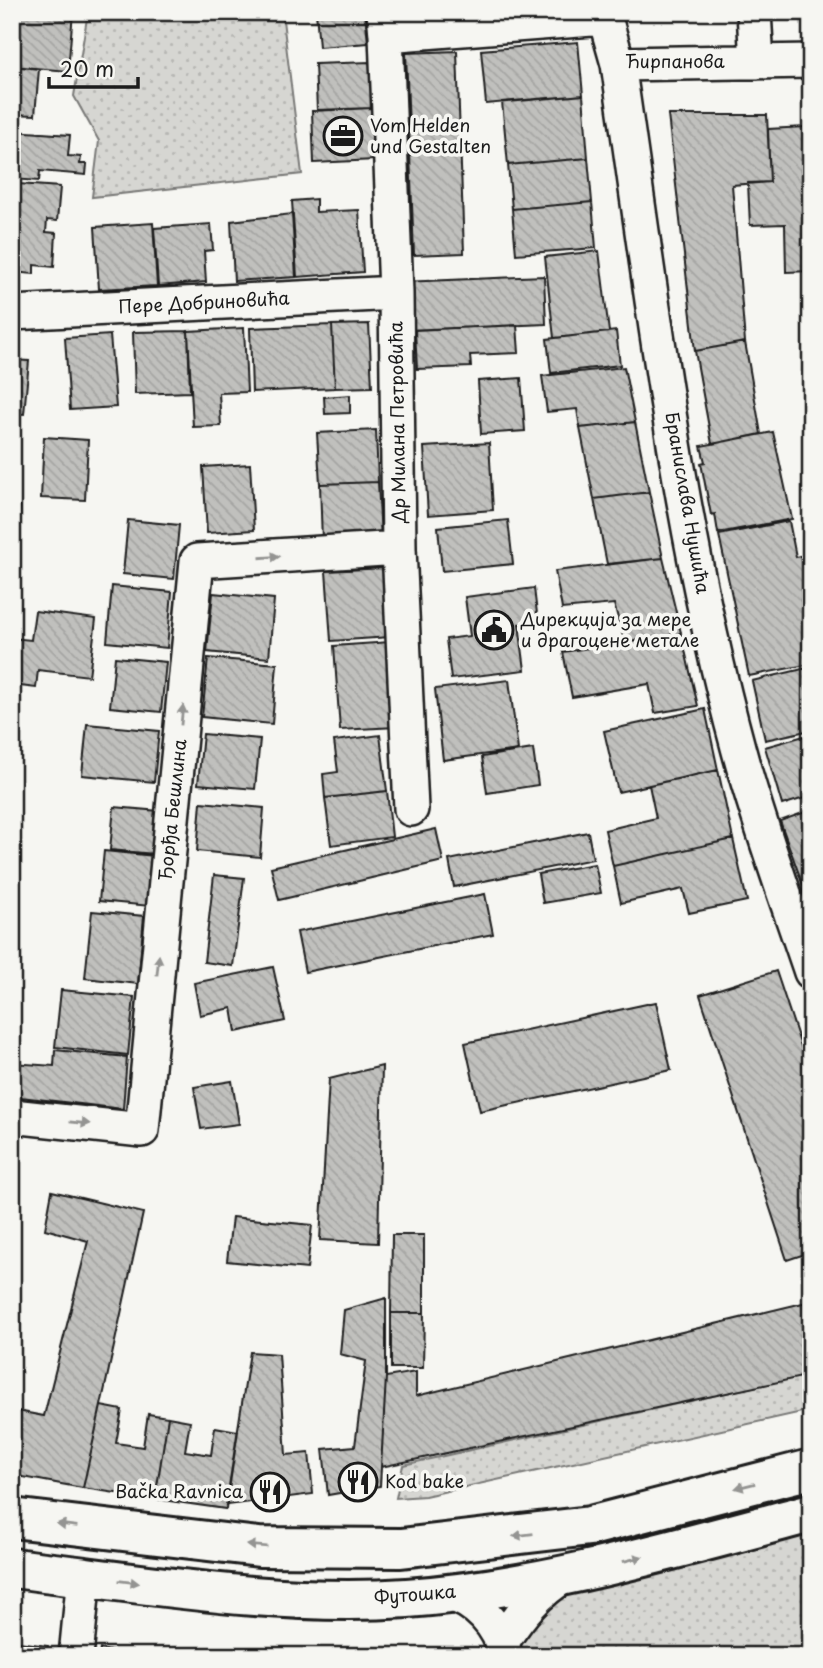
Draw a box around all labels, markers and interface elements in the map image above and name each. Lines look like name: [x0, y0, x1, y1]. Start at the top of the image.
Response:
scale bar: [49, 46, 138, 90]
street label: Ћирпанова: [625, 47, 726, 74]
text: 20 m: [60, 52, 114, 84]
place label: Vom Helden und Gestalten: [370, 111, 491, 159]
office icon: Vom Helden und Gestalten: [322, 115, 364, 157]
street label: Пере Добриновића: [118, 284, 291, 319]
street label: Др Милана Петровића: [381, 320, 412, 524]
street label: Бранислава Нушића: [659, 410, 718, 596]
one-way arrow: [259, 551, 281, 562]
place label: Дирекција за мере и драгоцене метале: [520, 605, 699, 653]
public building icon: Дирекција за мере и драгоцене метале: [473, 609, 515, 651]
one-way arrow: [177, 703, 188, 725]
street label: Ђорђа Бешлина: [151, 737, 192, 882]
one-way arrow: [153, 954, 164, 976]
one-way arrow: [69, 1118, 91, 1129]
restaurant icon: Kod bake: [337, 1461, 379, 1503]
place label: Kod bake: [385, 1467, 464, 1494]
restaurant icon: Bačka Ravnica: [249, 1471, 291, 1513]
place label: Bačka Ravnica: [115, 1477, 244, 1504]
one-way arrow: [734, 1481, 756, 1492]
one-way arrow: [56, 1519, 78, 1530]
one-way arrow: [511, 1529, 533, 1540]
one-way arrow: [246, 1540, 268, 1551]
one-way arrow: [622, 1553, 644, 1564]
one-way arrow: [118, 1576, 140, 1587]
street label: Футошка: [373, 1576, 457, 1611]

